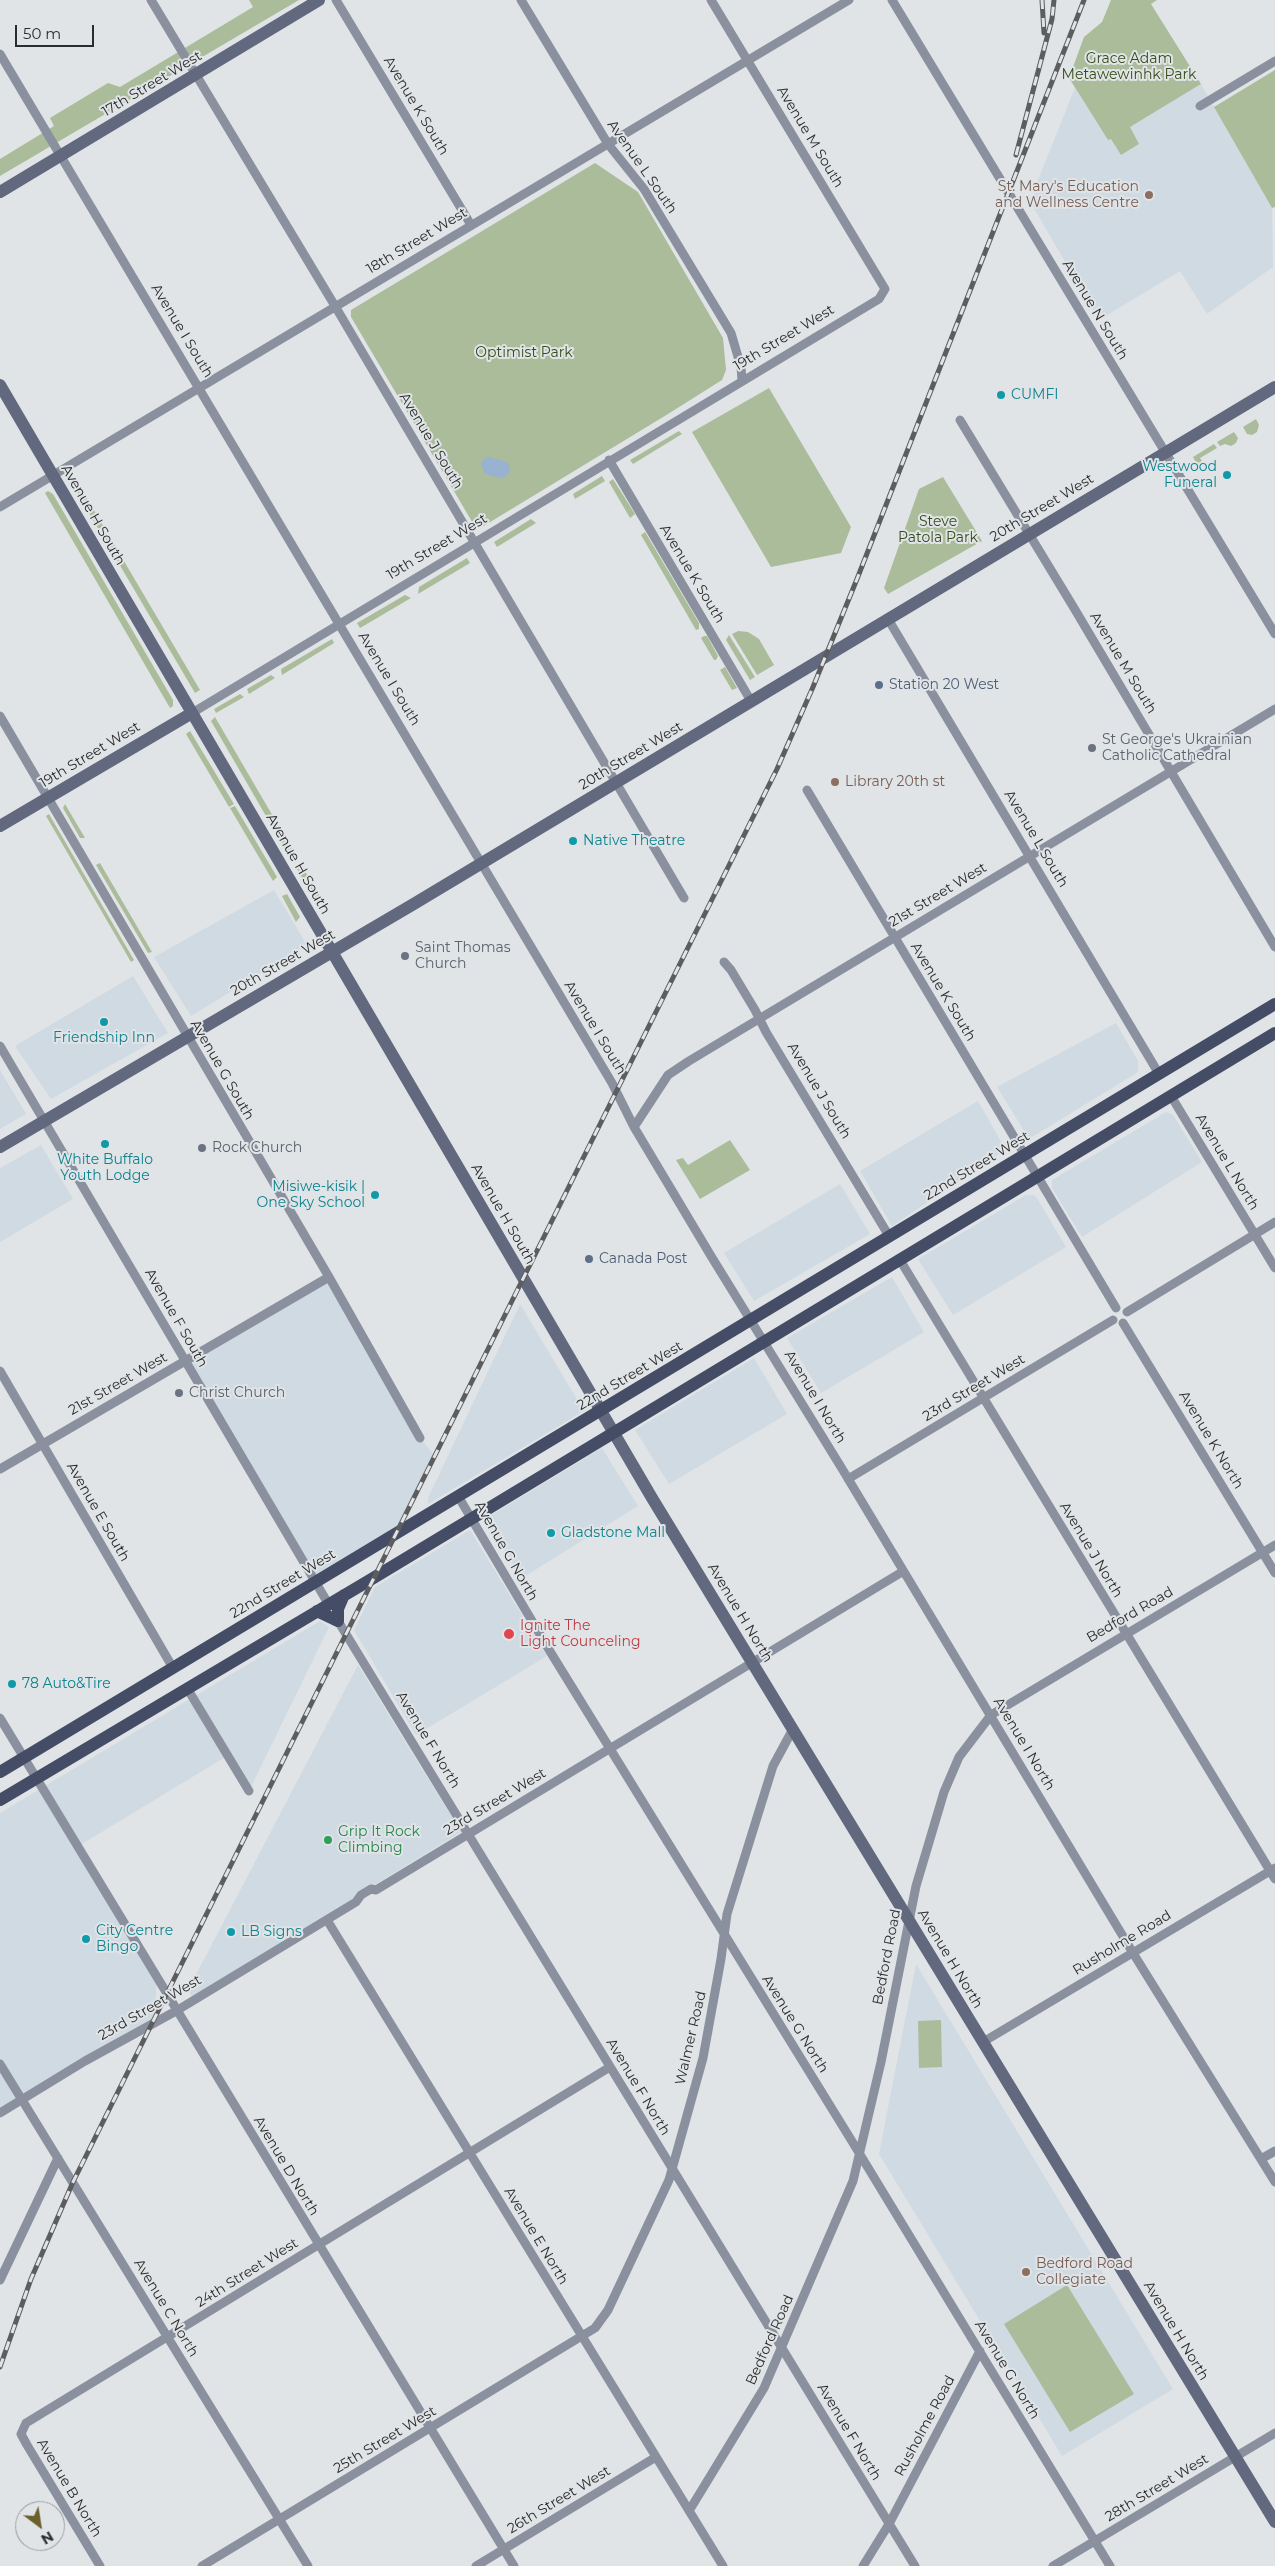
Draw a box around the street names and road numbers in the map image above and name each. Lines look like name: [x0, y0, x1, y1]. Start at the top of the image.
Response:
street label: 17th Street West: [99, 48, 205, 120]
street label: Avenue K South: [380, 54, 452, 158]
street label: Avenue M South: [773, 83, 847, 191]
street label: Avenue L South: [603, 117, 681, 217]
street label: 18th Street West: [364, 204, 470, 278]
street label: Avenue N South: [1059, 257, 1131, 363]
street label: Avenue I South: [147, 281, 217, 381]
street label: 19th Street West: [731, 301, 837, 375]
street label: Avenue J South: [396, 390, 466, 492]
street label: Avenue H South: [57, 462, 129, 568]
street label: 20th Street West: [987, 470, 1097, 546]
street label: 19th Street West: [384, 510, 490, 584]
street label: Avenue K South: [656, 522, 728, 626]
street label: Avenue M South: [1086, 609, 1160, 717]
street label: Avenue I South: [354, 629, 424, 729]
street label: 19th Street West: [37, 718, 143, 792]
street label: 20th Street West: [576, 718, 686, 794]
street label: Avenue L South: [1000, 787, 1072, 891]
street label: Avenue H South: [262, 811, 334, 917]
street label: 21st Street West: [886, 859, 990, 931]
street label: 20th Street West: [228, 926, 338, 1000]
street label: Avenue K South: [907, 940, 979, 1044]
street label: Avenue I South: [560, 978, 630, 1078]
street label: Avenue G South: [186, 1017, 258, 1123]
street label: Avenue J South: [784, 1040, 854, 1142]
street label: Avenue L North: [1192, 1111, 1262, 1213]
street label: 22nd Street West: [921, 1128, 1033, 1204]
street label: Avenue H South: [467, 1161, 539, 1267]
street label: Avenue F South: [141, 1266, 211, 1370]
street label: 22nd Street West: [574, 1338, 686, 1414]
street label: Avenue I North: [781, 1347, 849, 1447]
street label: 21st Street West: [66, 1349, 170, 1419]
street label: 23rd Street West: [920, 1351, 1028, 1425]
street label: Avenue K North: [1175, 1388, 1247, 1492]
street label: Avenue E South: [63, 1460, 133, 1564]
street label: Avenue G North: [471, 1498, 541, 1604]
street label: Avenue J North: [1056, 1499, 1126, 1601]
street label: 22nd Street West: [227, 1546, 339, 1622]
street label: Avenue H North: [704, 1560, 776, 1666]
street label: Bedford Road: [1084, 1583, 1176, 1647]
street label: Avenue F North: [392, 1688, 464, 1792]
street label: Avenue I North: [990, 1694, 1058, 1794]
street label: 23rd Street West: [441, 1765, 549, 1839]
street label: Avenue H North: [914, 1906, 986, 2012]
street label: Rusholme Road: [1070, 1907, 1174, 1979]
street label: Bedford Road: [869, 1908, 905, 2006]
street label: 23rd Street West: [95, 1972, 205, 2044]
street label: Avenue G North: [758, 1972, 832, 2076]
street label: Walmer Road: [672, 1989, 710, 2087]
street label: Avenue F North: [602, 2035, 674, 2139]
street label: Avenue D North: [250, 2113, 322, 2219]
street label: Avenue E North: [500, 2184, 572, 2288]
street label: 24th Street West: [193, 2235, 301, 2311]
street label: Avenue C North: [130, 2256, 202, 2360]
street label: Avenue H North: [1140, 2278, 1212, 2384]
street label: Bedford Road: [743, 2292, 797, 2388]
street label: Avenue G North: [971, 2318, 1043, 2422]
street label: Rusholme Road: [891, 2373, 959, 2479]
street label: Avenue F North: [813, 2380, 885, 2484]
street label: 25th Street West: [331, 2403, 439, 2477]
street label: Avenue B North: [33, 2436, 105, 2540]
street label: 28th Street West: [1102, 2451, 1212, 2525]
street label: 26th Street West: [505, 2463, 613, 2537]

